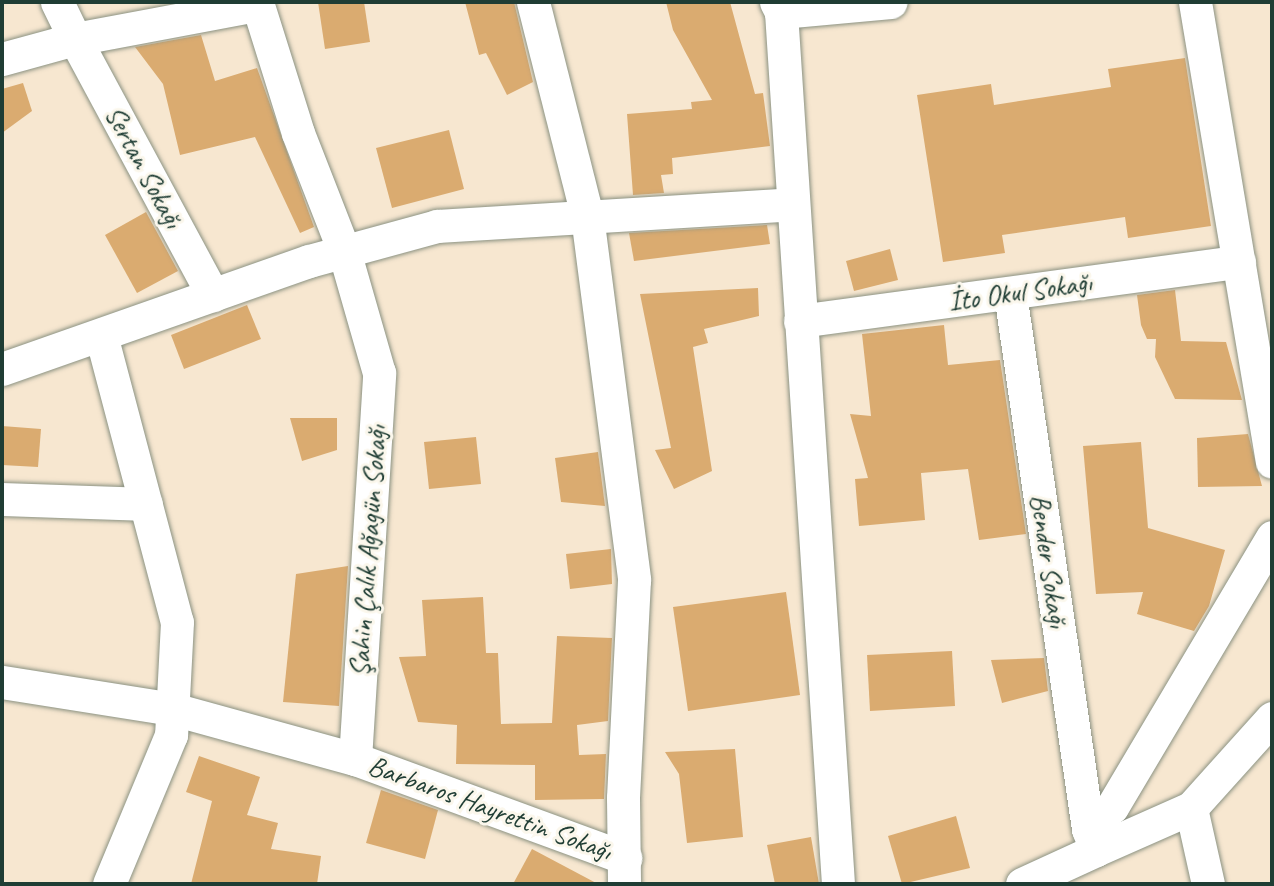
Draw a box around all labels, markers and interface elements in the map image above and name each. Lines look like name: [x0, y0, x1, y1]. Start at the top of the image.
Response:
street label: Sertan Sokağı: [98, 101, 190, 233]
street label: İto Okul Sokağı: [947, 265, 1093, 319]
street label: Şahin Çalık Ağagün Sokağı: [342, 424, 394, 678]
street label: Bender Sokağı: [1023, 493, 1075, 629]
street label: Barbaros Hayrettin Sokağı: [364, 748, 616, 868]

